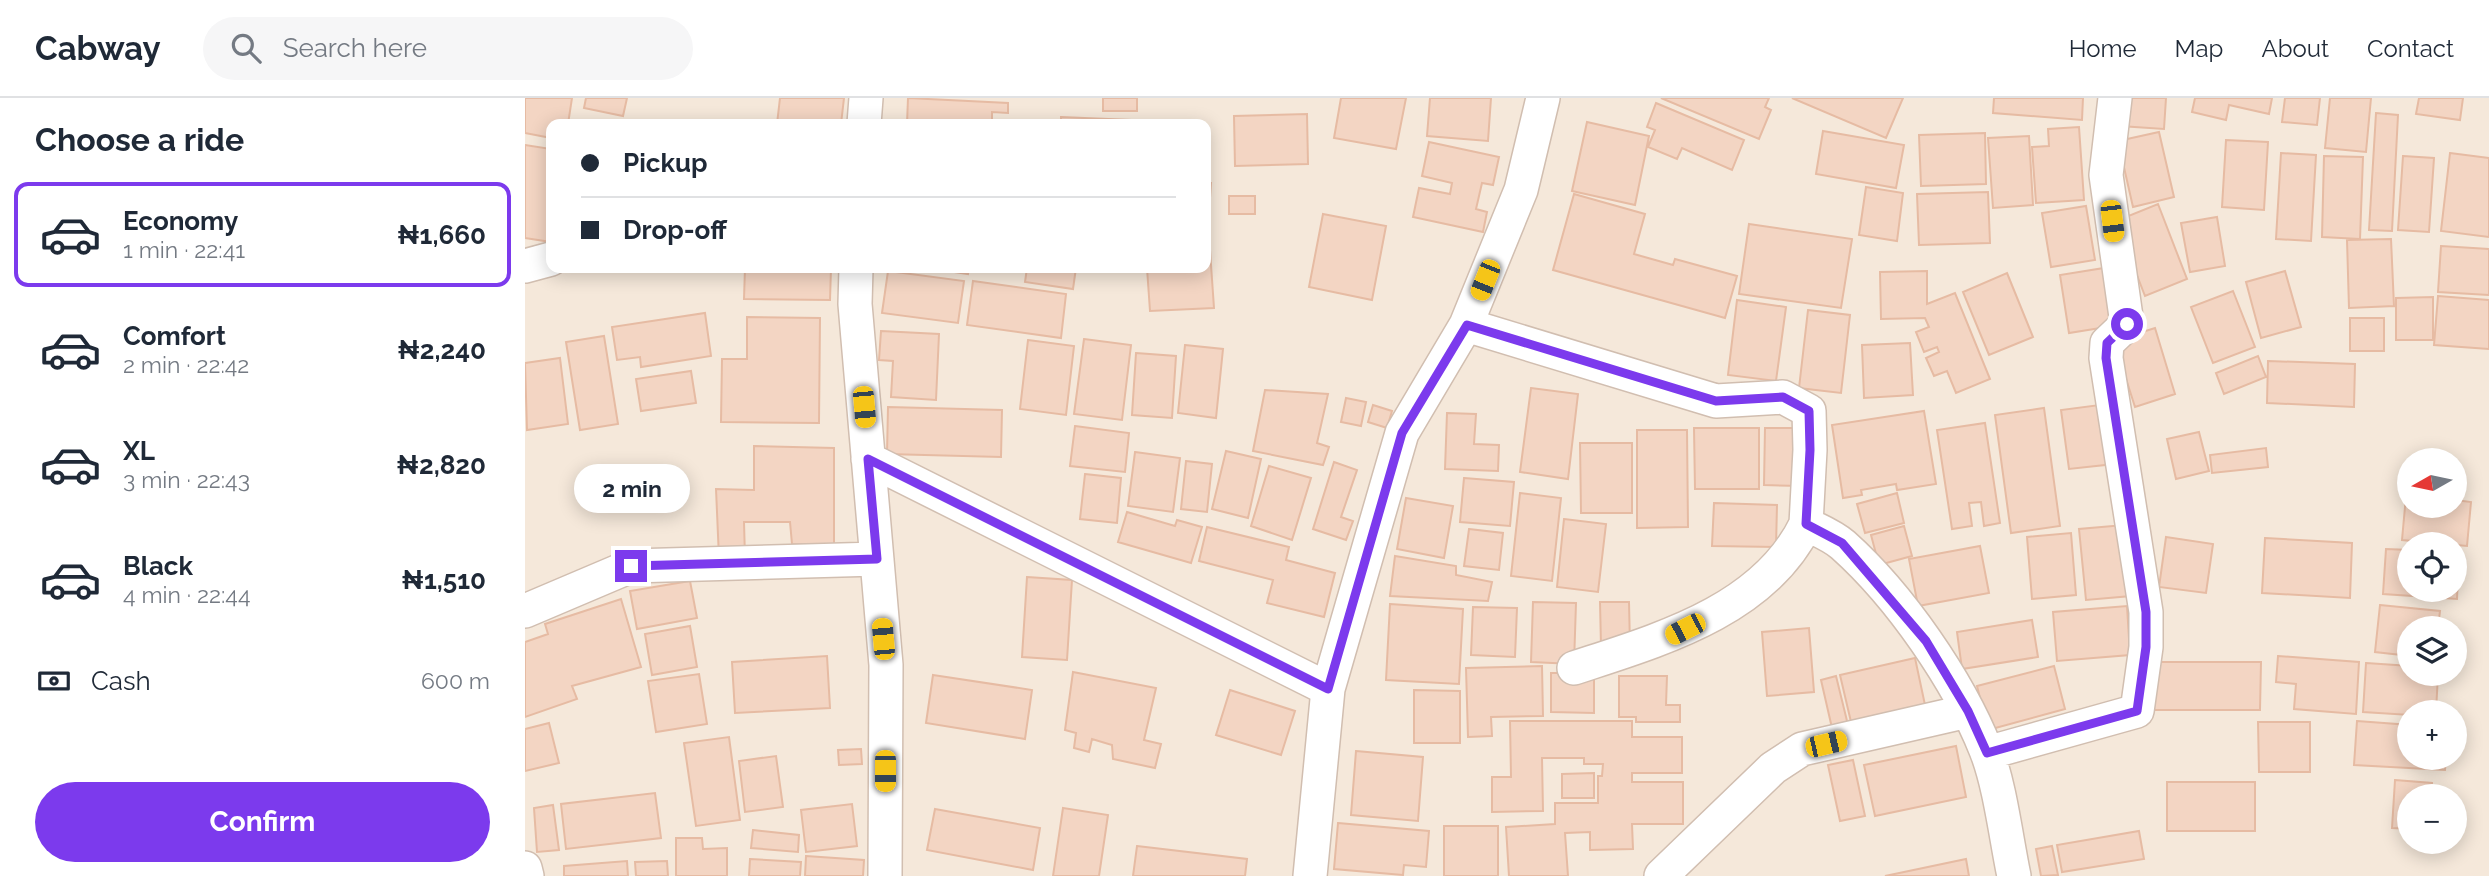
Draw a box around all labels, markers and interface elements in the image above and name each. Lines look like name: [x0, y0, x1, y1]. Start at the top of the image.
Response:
search box: [203, 17, 693, 80]
text: Cabway: [35, 29, 161, 68]
icon: search: [227, 29, 265, 67]
text: Search here: [283, 33, 427, 63]
text: Home: [2069, 34, 2137, 63]
text: Map: [2175, 34, 2223, 63]
text: About: [2261, 34, 2329, 63]
text: Contact: [2367, 34, 2454, 63]
text: Choose a ride: [35, 121, 244, 158]
text: Pickup: [623, 148, 708, 178]
car: [2100, 199, 2125, 243]
icon: car: [39, 203, 102, 266]
text: Economy: [123, 206, 238, 236]
text: Drop-off: [623, 215, 727, 245]
text: ₦1,660: [397, 220, 486, 250]
text: 1 min · 22:41: [123, 236, 245, 263]
car: [1468, 257, 1503, 303]
route start: [2111, 308, 2143, 340]
icon: car: [39, 318, 102, 381]
text: Comfort: [123, 321, 226, 351]
text: ₦2,240: [397, 335, 486, 365]
text: 2 min · 22:42: [123, 351, 249, 378]
car: [852, 385, 877, 429]
icon: car: [39, 433, 102, 496]
text: XL: [123, 436, 155, 466]
north arrow: [2397, 448, 2467, 518]
map controls: [2397, 448, 2467, 854]
text: ₦2,820: [397, 450, 486, 480]
callout: 2 min: [573, 464, 689, 514]
text: 3 min · 22:43: [123, 466, 250, 493]
text: 2 min: [602, 475, 662, 502]
button: locate: [2397, 532, 2467, 602]
icon: car: [39, 548, 102, 611]
route end: [615, 550, 647, 582]
text: Black: [123, 551, 193, 581]
text: ₦1,510: [402, 565, 486, 595]
text: 4 min · 22:44: [123, 581, 250, 608]
car: [1662, 610, 1709, 648]
button: layers: [2397, 616, 2467, 686]
car: [871, 617, 896, 661]
icon: cash: [35, 662, 73, 700]
text: Cash: [91, 666, 151, 696]
text: 600 m: [421, 667, 490, 694]
button: +: [2397, 700, 2467, 770]
car: [1804, 729, 1849, 759]
car: [875, 750, 896, 792]
button: Confirm: [35, 782, 490, 862]
button: −: [2397, 784, 2467, 854]

